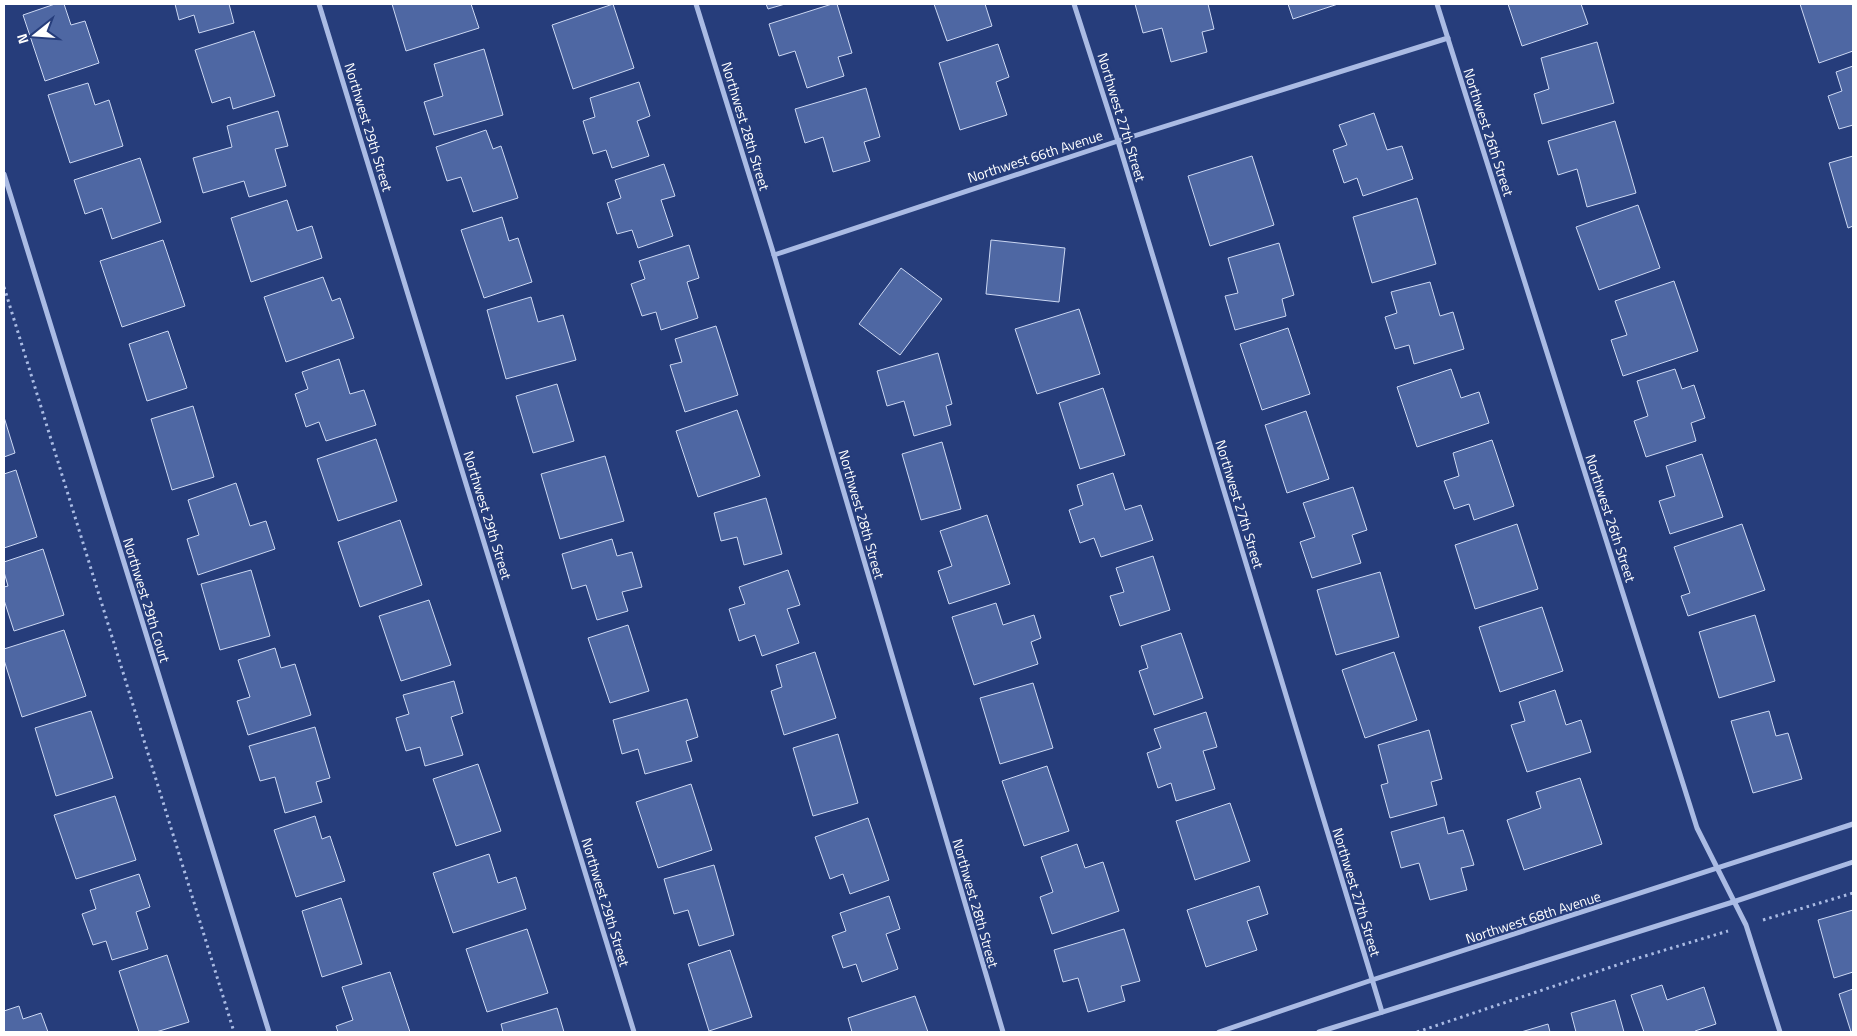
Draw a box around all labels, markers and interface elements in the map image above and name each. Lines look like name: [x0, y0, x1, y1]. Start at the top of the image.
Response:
north arrow: [10, 10, 60, 60]
text: N: [11, 31, 34, 47]
street label: Northwest 27th Street: [1092, 50, 1152, 184]
street label: Northwest 28th Street: [716, 59, 776, 193]
street label: Northwest 29th Street: [339, 60, 399, 194]
street label: Northwest 26th Street: [1458, 65, 1520, 199]
street label: Northwest 66th Avenue: [965, 124, 1105, 188]
street label: Northwest 27th Street: [1210, 437, 1270, 571]
street label: Northwest 28th Street: [834, 447, 891, 581]
street label: Northwest 29th Street: [458, 448, 518, 582]
street label: Northwest 26th Street: [1580, 451, 1642, 585]
street label: Northwest 29th Court: [118, 535, 176, 665]
street label: Northwest 27th Street: [1327, 825, 1387, 959]
street label: Northwest 29th Street: [576, 835, 636, 969]
street label: Northwest 28th Street: [948, 836, 1005, 970]
street label: Northwest 68th Avenue: [1463, 885, 1603, 949]

